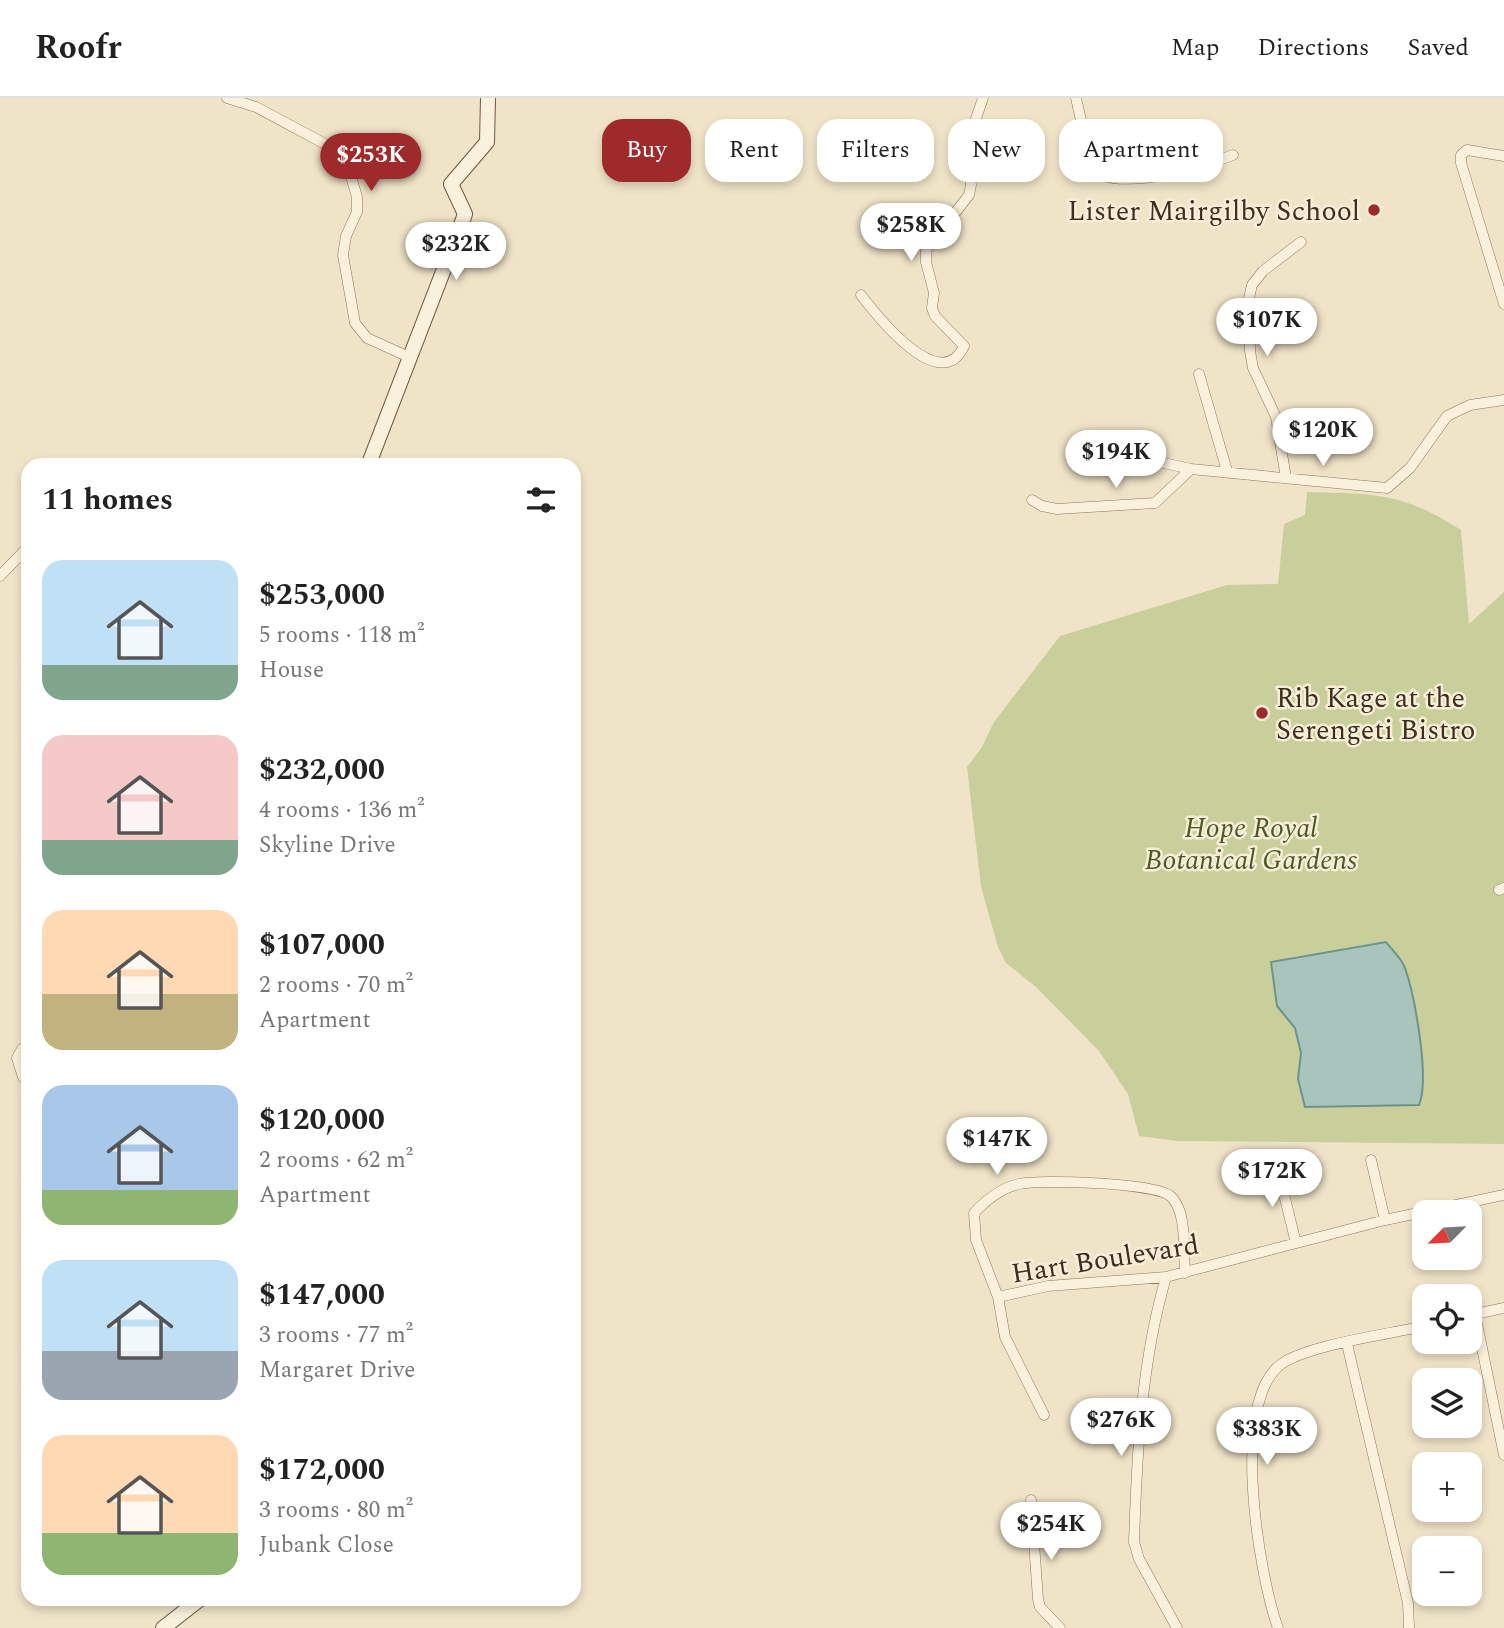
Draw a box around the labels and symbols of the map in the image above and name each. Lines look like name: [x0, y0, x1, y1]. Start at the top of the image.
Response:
pin: $253K: [322, 134, 420, 193]
place label: Lister Mairgilby School: [1068, 190, 1360, 233]
marker: Lister Mairgilby School: [1366, 202, 1382, 218]
pin: $258K: [862, 204, 960, 263]
pin: $232K: [407, 222, 505, 282]
pin: $107K: [1218, 299, 1316, 358]
pin: $120K: [1274, 408, 1372, 468]
pin: $194K: [1067, 430, 1165, 490]
place label: Rib Kage at the Serengeti Bistro: [1276, 677, 1475, 752]
marker: Rib Kage at the Serengeti Bistro: [1254, 705, 1270, 721]
park label: Hope Royal Botanical Gardens: [1145, 807, 1357, 882]
pin: $147K: [948, 1118, 1046, 1177]
pin: $172K: [1223, 1150, 1321, 1209]
north arrow: [1412, 1200, 1482, 1270]
street label: Hart Boulevard: [1008, 1223, 1202, 1296]
pin: $276K: [1072, 1398, 1170, 1458]
pin: $383K: [1218, 1408, 1316, 1467]
pin: $254K: [1002, 1502, 1100, 1562]

